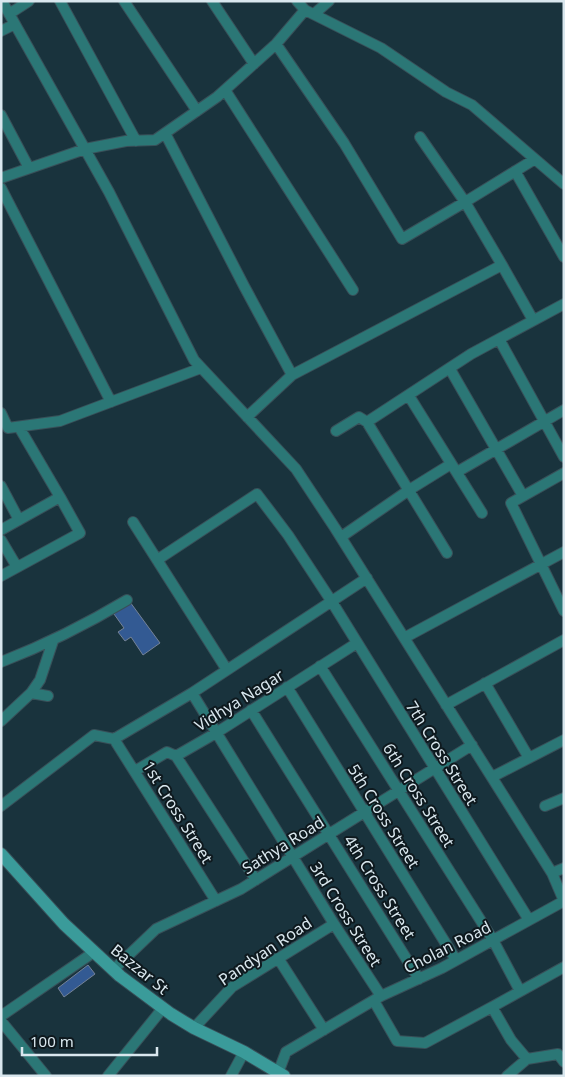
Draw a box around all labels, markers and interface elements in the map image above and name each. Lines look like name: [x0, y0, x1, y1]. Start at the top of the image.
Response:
street label: Vidhya Nagar: [190, 664, 288, 736]
street label: 7th Cross Street: [401, 697, 483, 810]
street label: 6th Cross Street: [378, 739, 460, 852]
street label: 1st Cross Street: [138, 757, 218, 868]
street label: 5th Cross Street: [343, 760, 425, 873]
street label: Sathya Road: [238, 811, 328, 879]
street label: 4th Cross Street: [339, 831, 421, 944]
street label: 3rd Cross Street: [305, 857, 387, 971]
street label: Pandyan Road: [214, 912, 316, 990]
street label: Cholan Road: [400, 916, 494, 978]
street label: Bazzar St: [106, 939, 174, 999]
scale bar: [22, 1024, 158, 1056]
text: 100 m: [30, 1031, 74, 1051]

